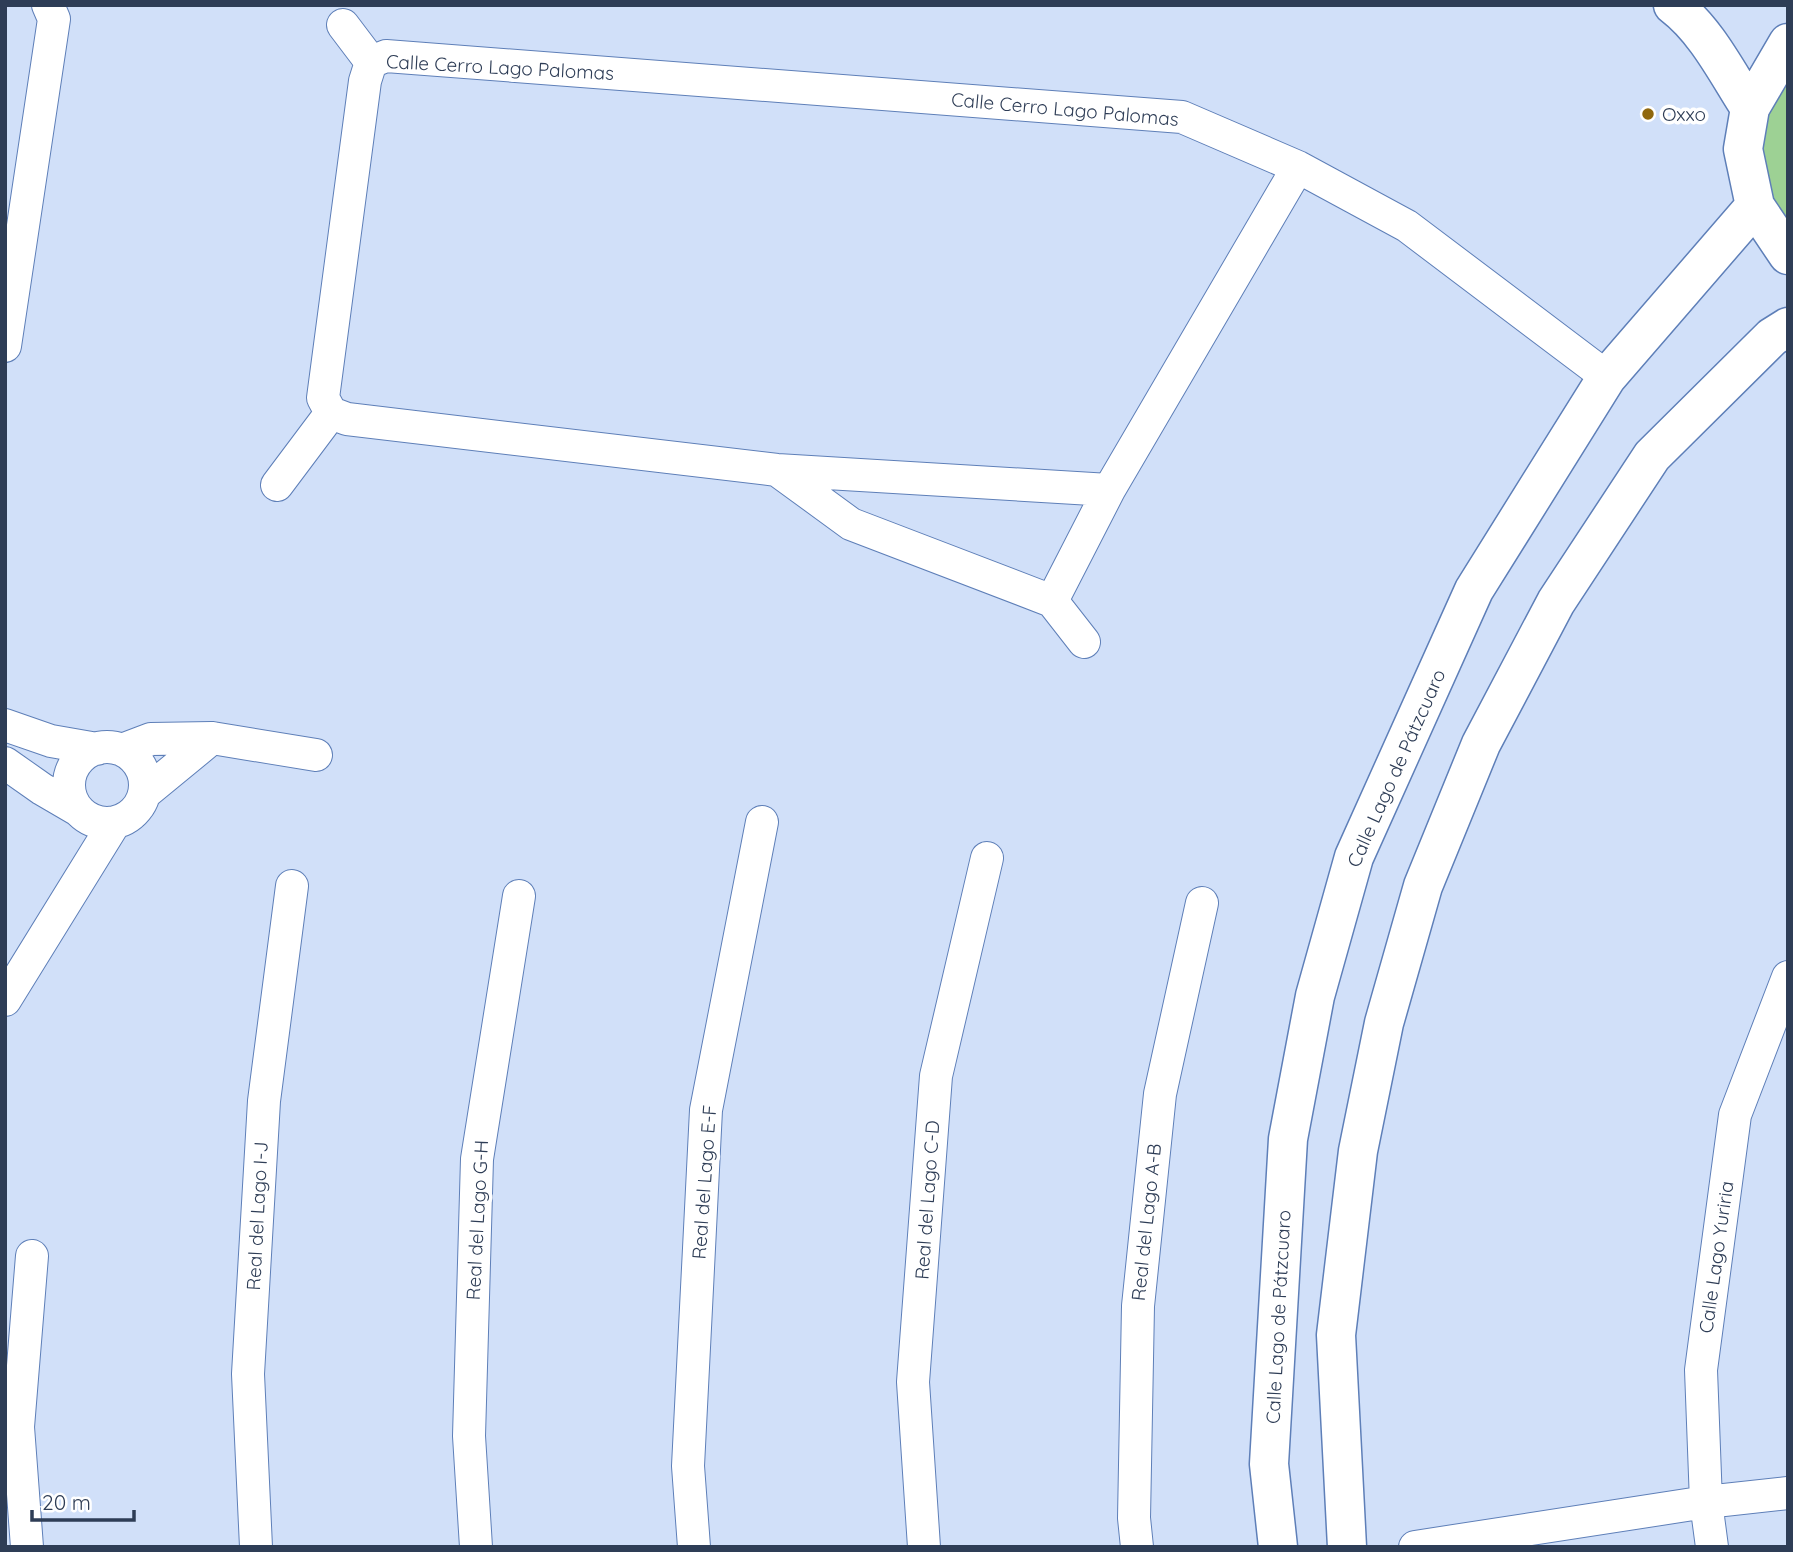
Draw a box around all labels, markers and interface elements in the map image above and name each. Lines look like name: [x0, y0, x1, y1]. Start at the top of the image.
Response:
street label: Calle Cerro Lago Palomas: [385, 49, 615, 85]
street label: Calle Cerro Lago Palomas: [950, 87, 1180, 131]
place label: Oxxo: [1662, 102, 1706, 126]
marker: Oxxo: [1640, 106, 1656, 122]
street label: Calle Lago de Pátzcuaro: [1341, 665, 1451, 871]
street label: Real del Lago E-F: [687, 1104, 721, 1260]
street label: Real del Lago C-D: [909, 1120, 945, 1280]
street label: Real del Lago G-H: [461, 1139, 493, 1301]
street label: Real del Lago I-J: [241, 1141, 273, 1291]
street label: Real del Lago A-B: [1126, 1142, 1166, 1302]
street label: Calle Lago Yuriria: [1693, 1179, 1739, 1335]
street label: Calle Lago de Pátzcuaro: [1260, 1209, 1296, 1425]
scale bar: [32, 1478, 133, 1522]
text: 20 m: [42, 1489, 91, 1515]

